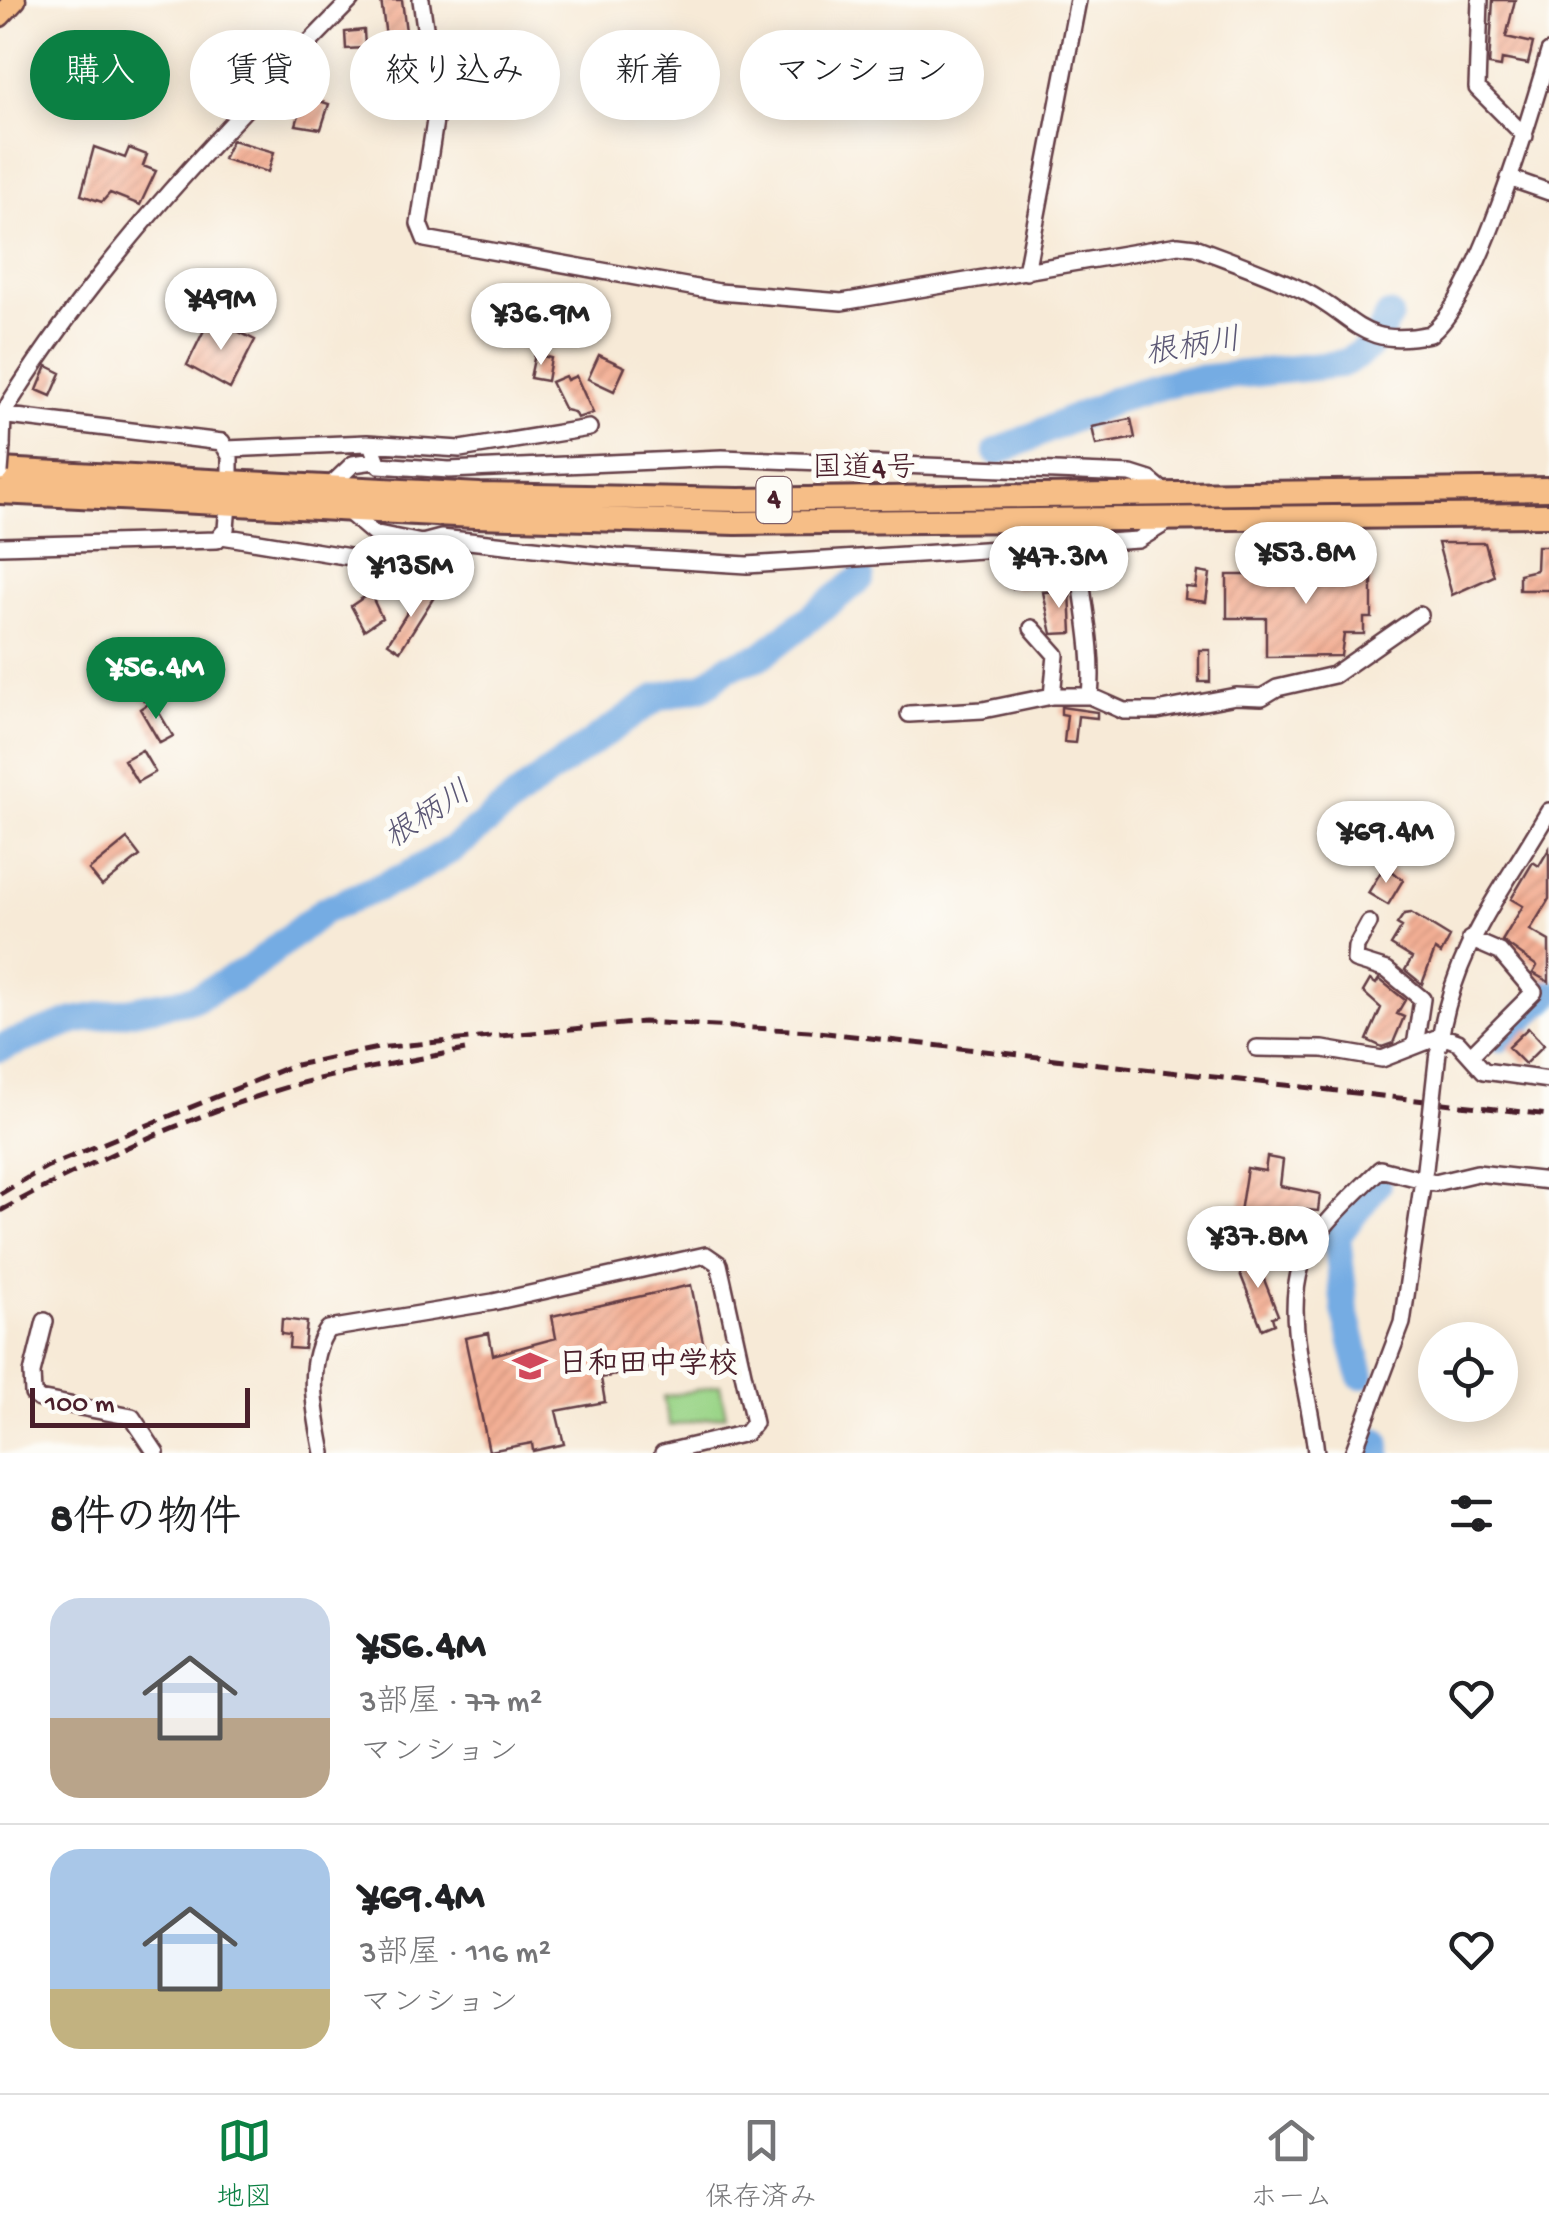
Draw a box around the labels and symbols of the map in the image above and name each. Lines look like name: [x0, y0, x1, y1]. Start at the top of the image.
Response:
pin: ¥49M: [162, 268, 280, 353]
pin: ¥36.9M: [460, 283, 622, 368]
water label: 根柄川: [1142, 322, 1243, 375]
street label: 国道4号: [812, 452, 916, 488]
road number: 4: [756, 477, 792, 523]
pin: ¥53.8M: [1225, 522, 1387, 607]
pin: ¥47.3M: [978, 526, 1140, 611]
pin: ¥135M: [341, 535, 481, 620]
pin: ¥56.4M: [75, 637, 237, 722]
water label: 根柄川: [378, 774, 480, 859]
pin: ¥69.4M: [1305, 801, 1467, 886]
pin: ¥37.8M: [1177, 1206, 1339, 1291]
place label: 日和田中学校: [558, 1346, 738, 1384]
school or university icon: 日和田中学校: [511, 1347, 549, 1385]
scale bar: [30, 1383, 250, 1428]

